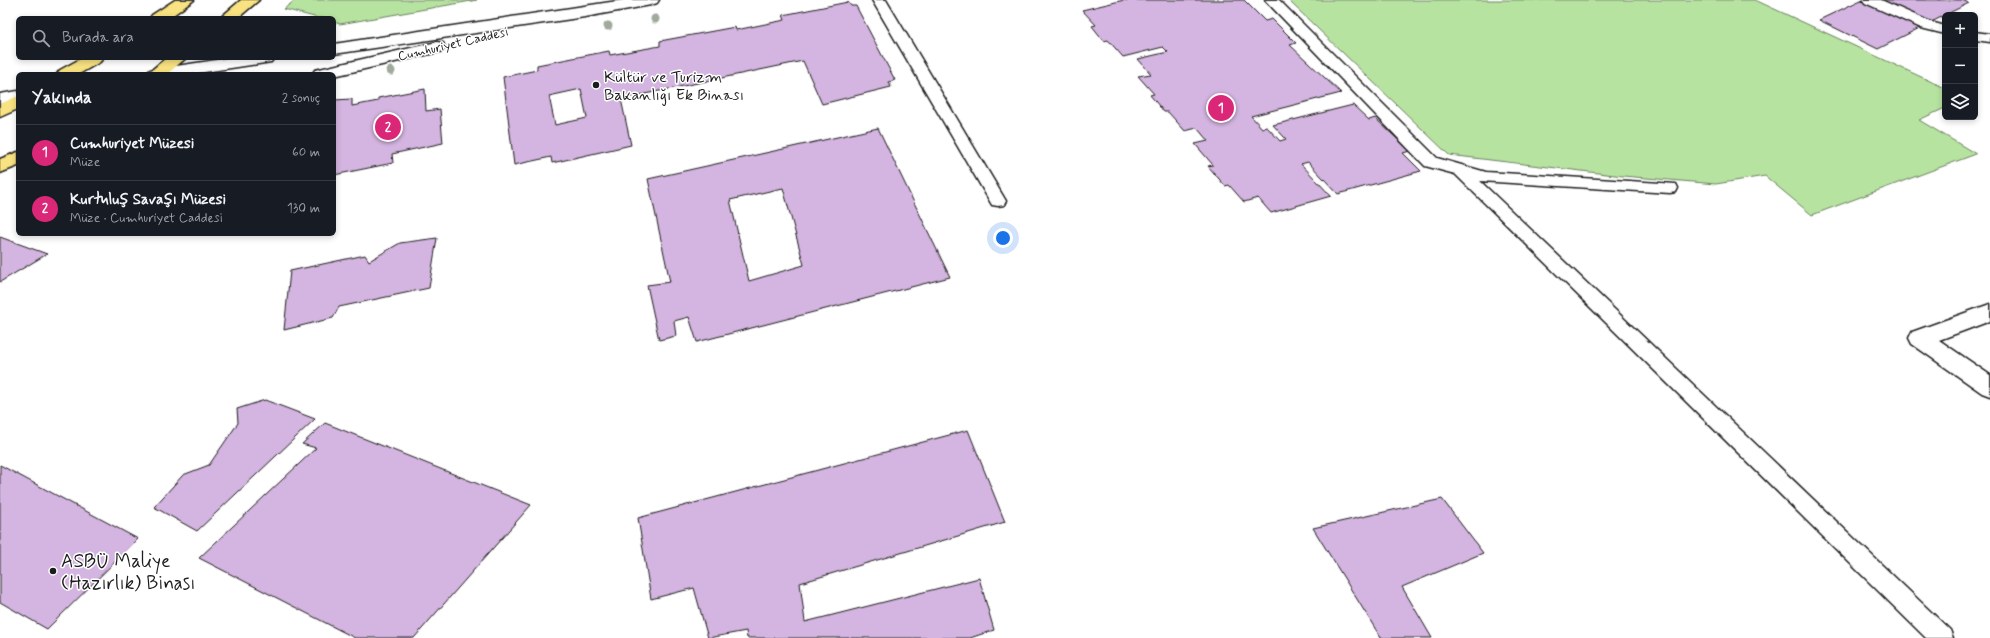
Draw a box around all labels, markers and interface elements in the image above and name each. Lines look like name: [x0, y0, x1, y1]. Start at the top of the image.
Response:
map controls: [1942, 12, 1978, 120]
button: +: [1942, 12, 1978, 48]
search box: [16, 16, 336, 60]
street label: Cumhuriyet Caddesi: [396, 23, 510, 65]
icon: search: [30, 27, 52, 49]
text: Burada ara: [62, 28, 134, 48]
button: −: [1942, 48, 1978, 84]
place label: Kültür ve Turizm Bakanlığı Ek Binası: [604, 67, 744, 106]
marker: Kültür ve Turizm Bakanlığı Ek Binası: [591, 80, 601, 90]
button: layers: [1942, 84, 1978, 120]
text: Yakında: [32, 87, 92, 109]
text: 2 sonuç: [282, 90, 320, 107]
pin: 1: [1208, 93, 1234, 123]
pin: 2: [375, 112, 401, 142]
text: Cumhuriyet Müzesi: [70, 134, 194, 154]
text: 1: [42, 144, 48, 161]
text: 60 m: [292, 144, 320, 161]
text: Müze: [70, 154, 100, 171]
text: Kurtuluş Savaşı Müzesi: [70, 190, 226, 210]
text: 2: [42, 200, 48, 217]
text: 130 m: [287, 200, 320, 217]
text: Müze · Cumhuriyet Caddesi: [70, 210, 223, 227]
your location: [993, 228, 1013, 248]
place label: ASBÜ Maliye (Hazırlık) Binası: [61, 549, 196, 596]
marker: ASBÜ Maliye (Hazırlık) Binası: [48, 566, 58, 576]

